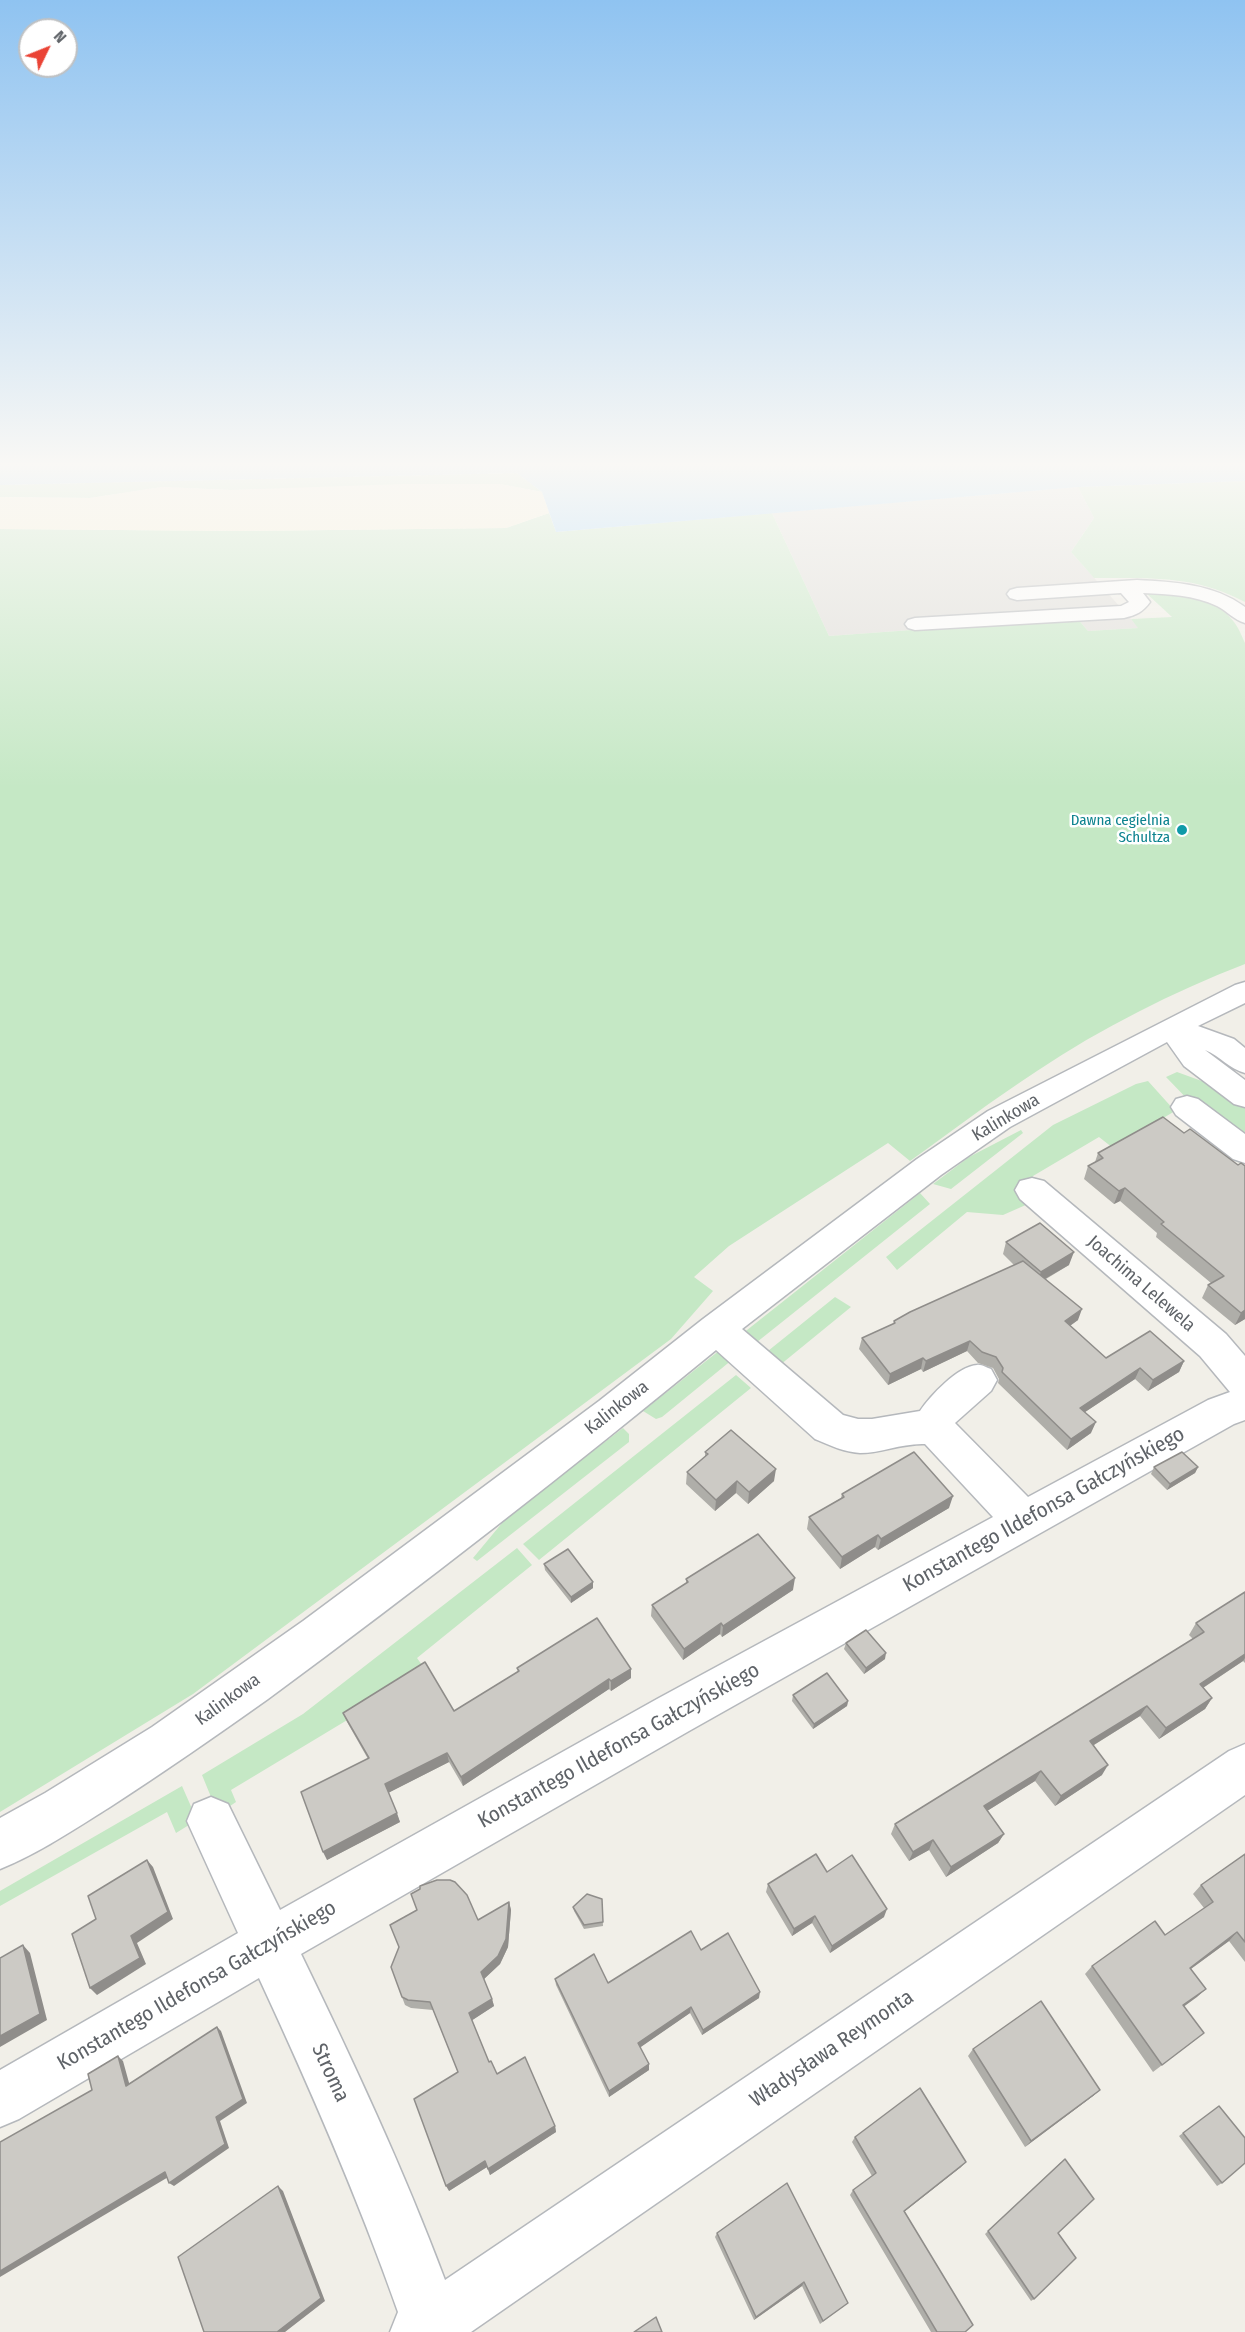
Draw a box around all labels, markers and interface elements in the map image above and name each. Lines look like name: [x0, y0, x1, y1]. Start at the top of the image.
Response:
north arrow: [18, 18, 78, 78]
text: N: [50, 27, 70, 47]
place label: Dawna cegielnia Schultza: [1071, 812, 1170, 847]
marker: Dawna cegielnia Schultza: [1175, 823, 1189, 837]
street label: Kalinkowa: [968, 1089, 1044, 1147]
street label: Joachima Lelewela: [1083, 1231, 1199, 1337]
street label: Kalinkowa: [581, 1376, 653, 1440]
street label: Konstantego Ildefonsa Gałczyńskiego: [899, 1422, 1189, 1598]
street label: Konstantego Ildefonsa Gałczyńskiego: [474, 1658, 764, 1834]
street label: Kalinkowa: [191, 1669, 265, 1731]
street label: Konstantego Ildefonsa Gałczyńskiego: [53, 1896, 341, 2076]
street label: Władysława Reymonta: [745, 1985, 919, 2113]
street label: Stroma: [306, 2040, 354, 2106]

